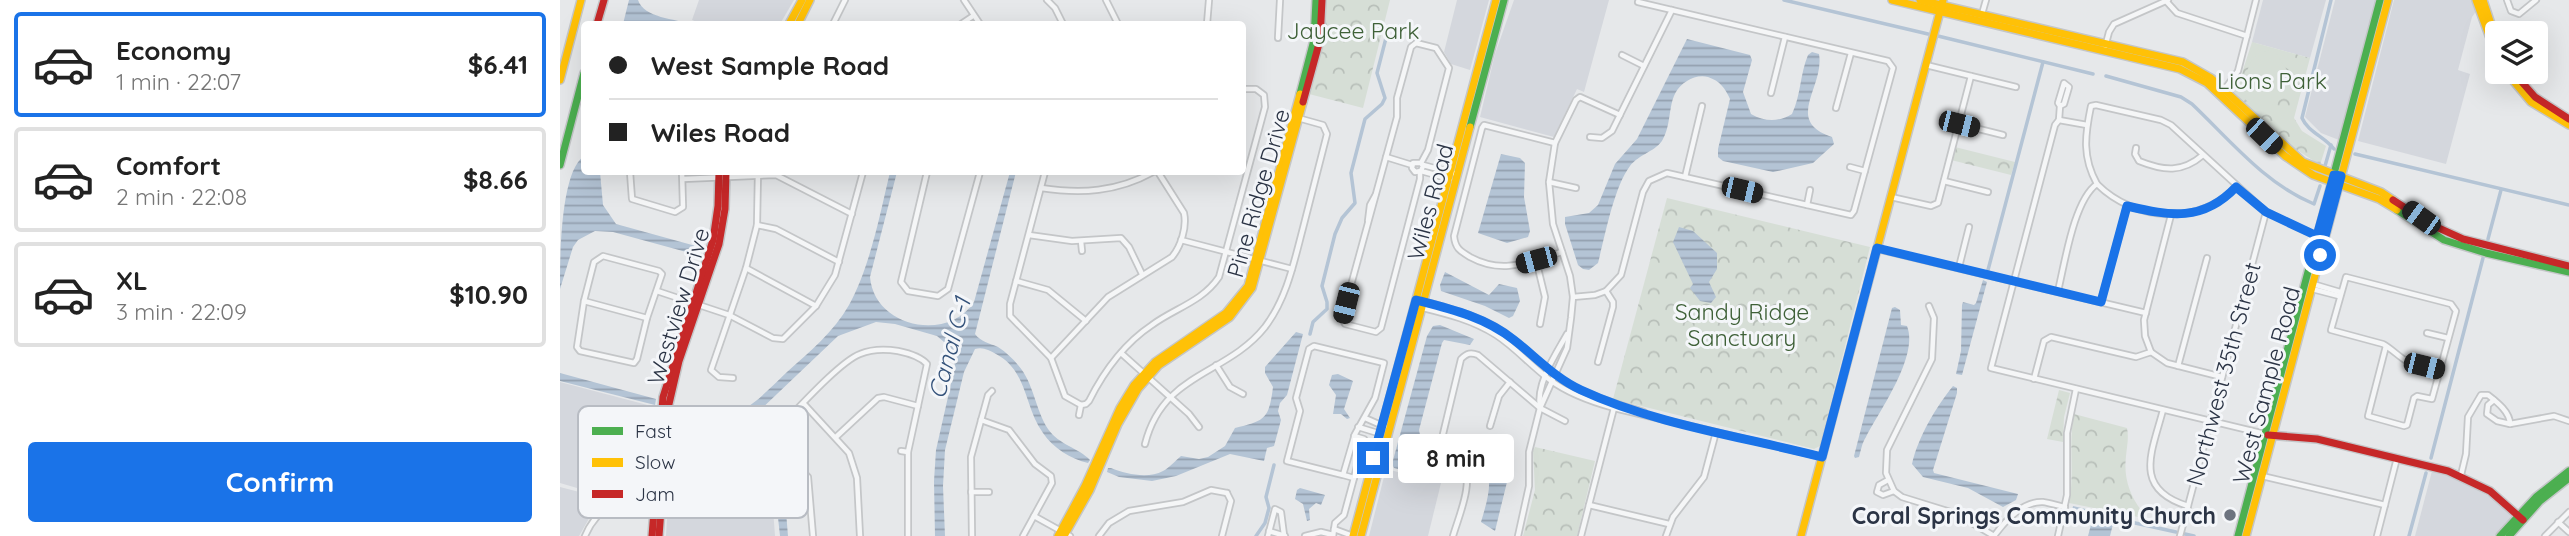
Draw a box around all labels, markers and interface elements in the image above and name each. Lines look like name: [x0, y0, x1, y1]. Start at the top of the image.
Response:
park label: Jaycee Park: [1287, 16, 1419, 45]
map controls: [2485, 21, 2548, 84]
button: layers: [2485, 21, 2548, 84]
icon: car: [32, 33, 95, 96]
text: Economy: [116, 34, 231, 67]
text: $6.41: [468, 48, 528, 81]
text: West Sample Road: [651, 49, 889, 82]
park label: Lions Park: [2217, 66, 2327, 95]
text: 1 min · 22:07: [116, 67, 241, 96]
street label: Pine Ridge Drive: [1220, 105, 1296, 281]
car: [1937, 109, 1982, 139]
car: [2242, 114, 2287, 158]
text: Wiles Road: [651, 116, 790, 149]
street label: Wiles Road: [1401, 141, 1459, 263]
icon: car: [32, 148, 95, 211]
text: Comfort: [116, 149, 221, 182]
text: $8.66: [463, 163, 528, 196]
car: [1720, 175, 1765, 205]
text: 2 min · 22:08: [116, 182, 247, 211]
car: [2398, 197, 2445, 239]
street label: Westview Drive: [640, 224, 716, 388]
route start: [2304, 239, 2336, 271]
car: [1513, 244, 1560, 276]
street label: Northwest 35th Street: [2179, 259, 2267, 489]
icon: car: [32, 263, 95, 326]
text: XL: [116, 264, 148, 297]
text: $10.90: [449, 278, 528, 311]
car: [1331, 280, 1362, 326]
street label: West Sample Road: [2226, 283, 2306, 487]
water label: Canal C-1: [921, 292, 977, 402]
text: 3 min · 22:09: [116, 297, 247, 326]
park label: Sandy Ridge Sanctuary: [1675, 297, 1809, 352]
car: [2402, 351, 2447, 381]
legend: [578, 406, 808, 518]
text: Fast: [635, 419, 672, 443]
callout: 8 min: [1398, 434, 1513, 482]
button: Confirm: [28, 442, 532, 522]
route end: [1357, 442, 1389, 474]
text: 8 min: [1426, 444, 1486, 473]
text: Slow: [635, 450, 676, 474]
text: Jam: [635, 482, 675, 506]
place label: Coral Springs Community Church: [1852, 501, 2216, 530]
marker: Coral Springs Community Church: [2222, 507, 2238, 523]

